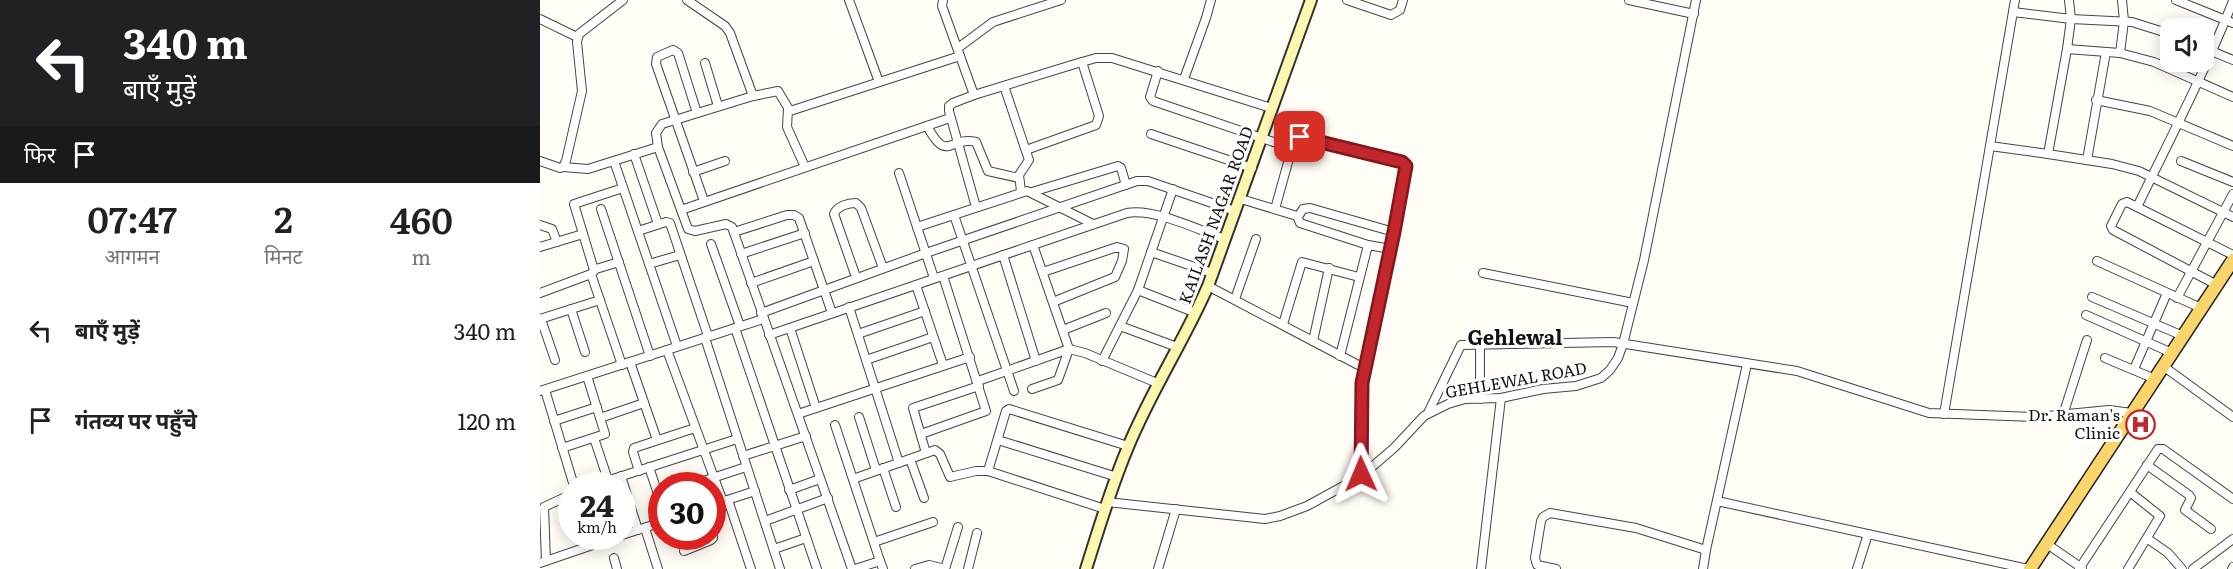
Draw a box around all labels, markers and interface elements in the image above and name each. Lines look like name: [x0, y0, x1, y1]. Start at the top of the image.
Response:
text: 340 m: [123, 10, 248, 72]
map controls: [2160, 18, 2214, 72]
button: sound: [2160, 18, 2214, 72]
icon: left: [24, 24, 102, 102]
text: बाएँ मुड़ें: [123, 67, 196, 107]
pin: [1274, 111, 1325, 162]
icon: arrive: [1283, 120, 1316, 153]
street label: KAILASH NAGAR ROAD: [1172, 122, 1258, 307]
text: फिर: [24, 137, 56, 170]
icon: arrive: [68, 138, 101, 171]
text: 07:47: [87, 191, 177, 244]
text: 2: [274, 191, 293, 244]
text: 460: [390, 192, 453, 245]
text: आगमन: [105, 240, 160, 270]
text: मिनट: [264, 240, 303, 270]
text: m: [412, 241, 431, 271]
text: बाएँ मुड़ें: [75, 313, 140, 346]
icon: left: [24, 314, 57, 347]
text: 340 m: [454, 314, 516, 347]
district label: Gehlewal: [1467, 321, 1563, 351]
street label: GEHLEWAL ROAD: [1443, 355, 1588, 403]
place label: Dr. Raman's Clinic: [2028, 402, 2120, 444]
text: गंतव्य पर पहुँचे: [75, 403, 197, 436]
icon: arrive: [24, 404, 57, 437]
text: 120 m: [457, 404, 516, 437]
hospital icon: Dr. Raman's Clinic: [2125, 408, 2157, 440]
position arrow: [1329, 442, 1393, 506]
speed limit sign: 30: [648, 472, 726, 550]
text: 24: [580, 482, 614, 526]
text: km/h: [577, 515, 617, 538]

